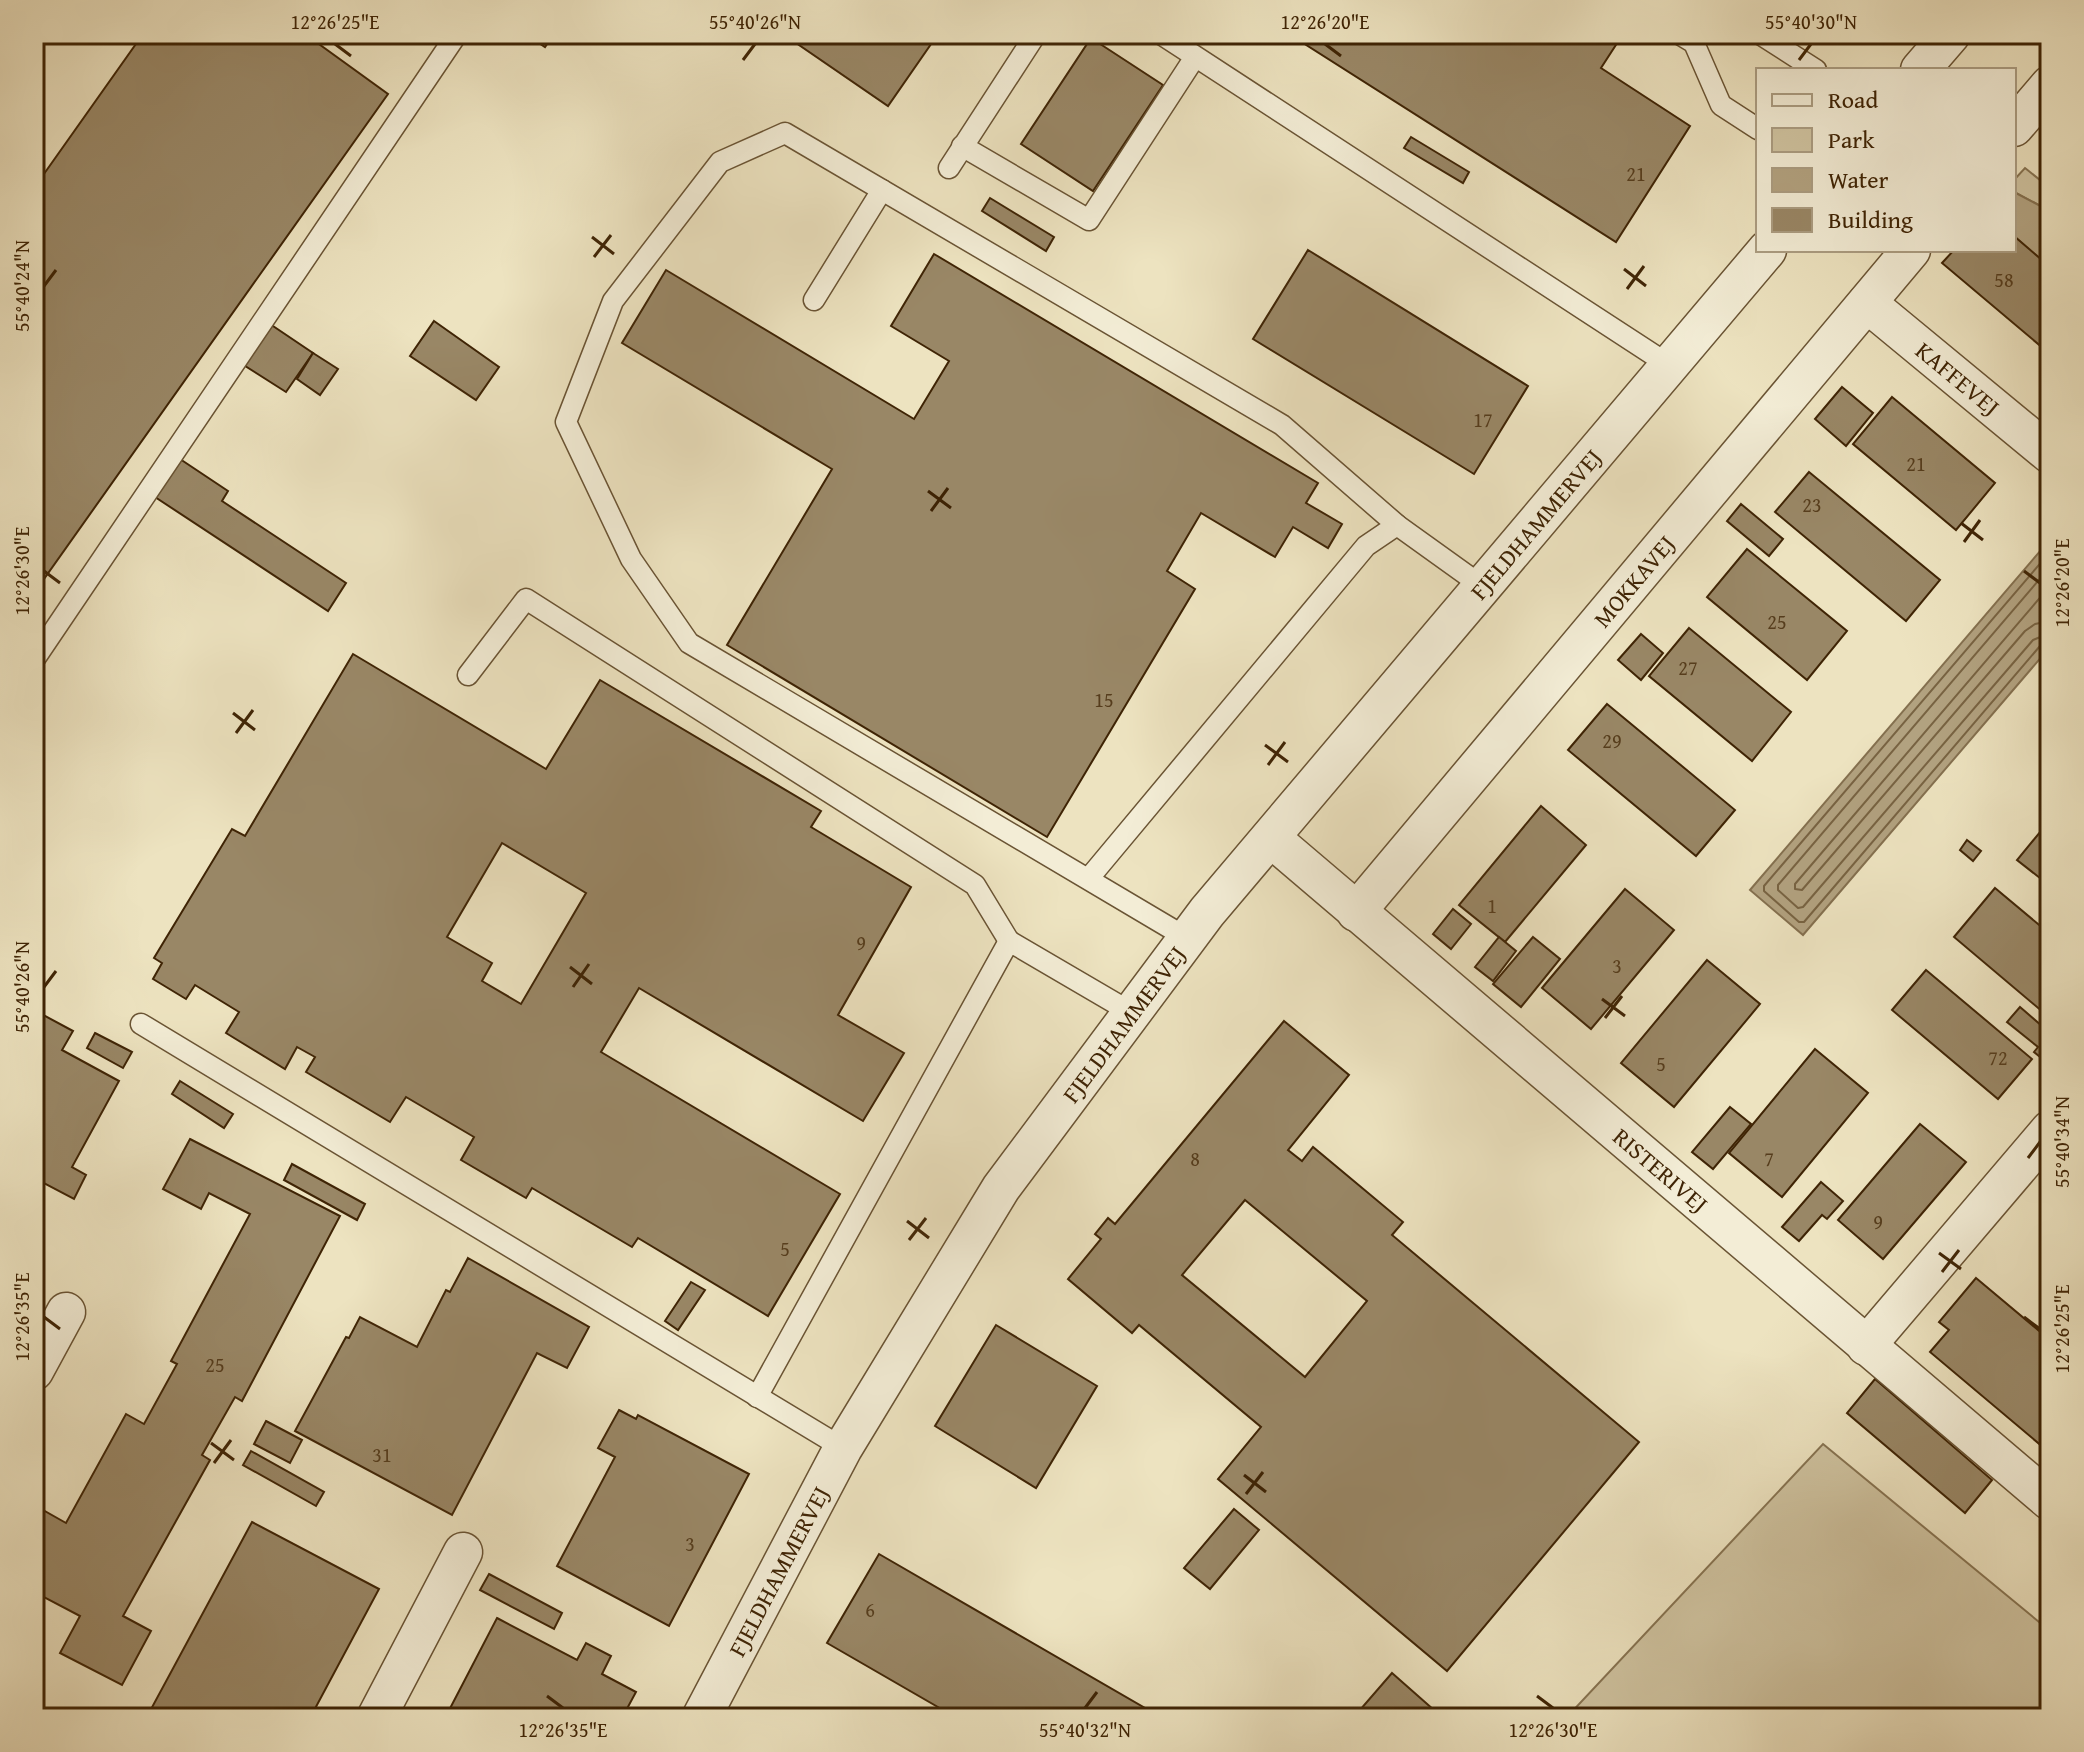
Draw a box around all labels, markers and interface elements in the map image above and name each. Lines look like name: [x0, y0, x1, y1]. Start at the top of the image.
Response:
text: 12°26'25"E: [291, 7, 379, 36]
text: 55°40'26"N: [709, 7, 801, 36]
text: 12°26'20"E: [1281, 7, 1369, 36]
text: 55°40'30"N: [1765, 7, 1857, 36]
legend: [1756, 68, 2016, 252]
text: Road: [1828, 82, 1878, 117]
text: Park: [1828, 122, 1875, 157]
house number: 21: [1626, 159, 1646, 188]
text: Water: [1828, 162, 1889, 197]
text: Building: [1828, 202, 1913, 237]
text: 55°40'24"N: [7, 240, 36, 332]
house number: 58: [1994, 265, 2014, 294]
street label: KAFFEVEJ: [1908, 333, 2008, 423]
house number: 17: [1473, 405, 1493, 434]
street label: FJELDHAMMERVEJ: [1461, 441, 1609, 607]
house number: 21: [1906, 449, 1926, 478]
house number: 23: [1802, 490, 1822, 519]
text: 12°26'30"E: [7, 527, 36, 615]
street label: MOKKAVEJ: [1585, 527, 1683, 635]
text: 12°26'20"E: [2047, 539, 2076, 627]
house number: 25: [1767, 607, 1787, 636]
house number: 27: [1678, 653, 1698, 682]
house number: 15: [1094, 685, 1114, 714]
house number: 29: [1602, 726, 1622, 755]
house number: 1: [1487, 891, 1497, 920]
house number: 9: [856, 928, 866, 957]
street label: FJELDHAMMERVEJ: [1053, 938, 1194, 1110]
text: 55°40'26"N: [7, 941, 36, 1033]
house number: 3: [1612, 951, 1622, 980]
house number: 72: [1988, 1043, 2008, 1072]
house number: 5: [1656, 1049, 1666, 1078]
text: 55°40'34"N: [2047, 1096, 2076, 1188]
street label: RISTERIVEJ: [1606, 1119, 1716, 1220]
house number: 8: [1190, 1144, 1200, 1173]
house number: 7: [1764, 1144, 1774, 1173]
house number: 9: [1873, 1207, 1883, 1236]
house number: 5: [780, 1234, 790, 1263]
text: 12°26'35"E: [7, 1273, 36, 1361]
text: 12°26'25"E: [2047, 1285, 2076, 1373]
house number: 25: [205, 1350, 225, 1379]
house number: 31: [372, 1440, 392, 1469]
street label: FJELDHAMMERVEJ: [719, 1480, 838, 1662]
house number: 3: [685, 1529, 695, 1558]
house number: 6: [865, 1595, 875, 1624]
text: 12°26'35"E: [519, 1715, 607, 1744]
text: 55°40'32"N: [1039, 1715, 1131, 1744]
text: 12°26'30"E: [1509, 1715, 1597, 1744]

